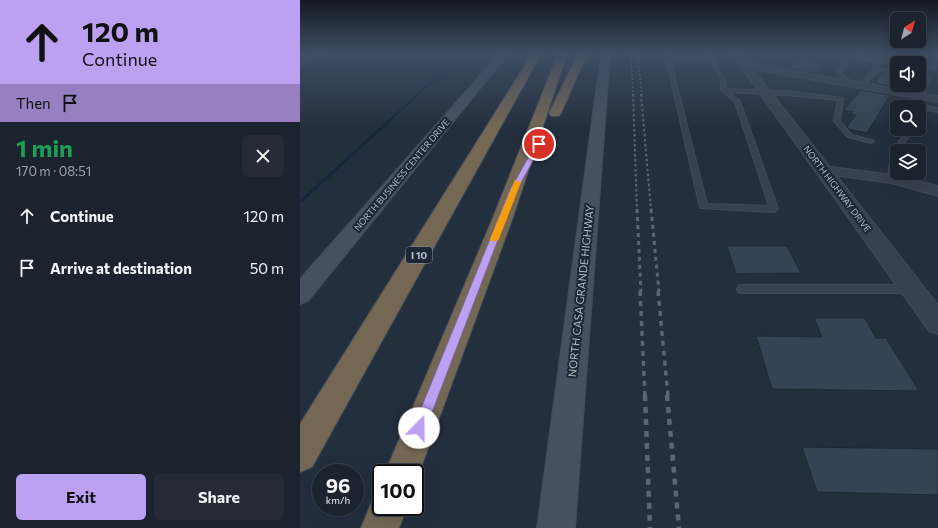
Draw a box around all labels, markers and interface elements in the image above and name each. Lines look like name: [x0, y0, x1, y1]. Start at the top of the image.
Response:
north arrow: [890, 12, 926, 48]
map controls: [890, 12, 926, 180]
text: 120 m: [82, 14, 159, 48]
icon: ahead: [16, 16, 68, 68]
text: Continue: [82, 48, 157, 70]
button: sound: [890, 56, 926, 92]
icon: arrive: [59, 92, 81, 114]
text: Then: [16, 94, 51, 112]
button: search: [890, 100, 926, 136]
street label: NORTH BUSINESS CENTER DRIVE: [352, 116, 452, 233]
pin: [522, 127, 556, 161]
text: 1 min: [16, 133, 73, 162]
icon: arrive: [528, 133, 550, 155]
button: close: [242, 135, 284, 177]
street label: NORTH HIGHWAY DRIVE: [801, 143, 873, 234]
button: layers: [890, 144, 926, 180]
text: 170 m · 08:51: [16, 163, 91, 179]
street label: NORTH CASA GRANDE HIGHWAY: [565, 204, 596, 378]
icon: ahead: [16, 205, 38, 227]
text: Continue: [50, 207, 114, 225]
text: 120 m: [244, 207, 284, 225]
road number: I 10: [406, 247, 432, 263]
icon: arrive: [16, 257, 38, 279]
text: Arrive at destination: [50, 259, 192, 277]
text: 50 m: [250, 259, 284, 277]
position arrow: [398, 407, 440, 449]
speed limit sign: 100: [372, 464, 424, 516]
text: 96: [326, 473, 350, 497]
button: Exit: [16, 474, 146, 520]
button: Share: [154, 474, 284, 520]
text: km/h: [326, 494, 350, 506]

